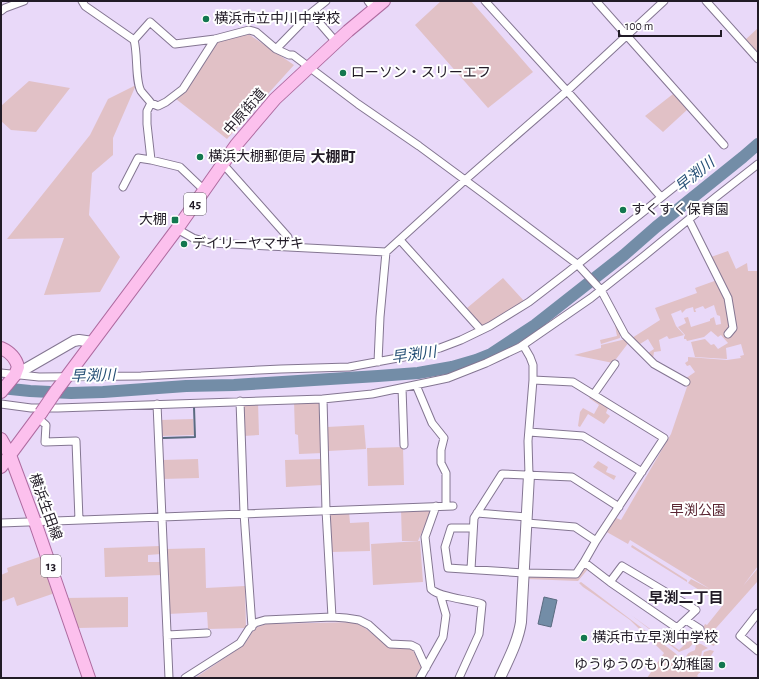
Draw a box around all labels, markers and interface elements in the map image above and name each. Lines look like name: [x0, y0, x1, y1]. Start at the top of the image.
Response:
place label: 横浜市立中川中学校: [214, 11, 340, 26]
scale bar: [619, 12, 721, 38]
marker: 横浜市立中川中学校: [201, 14, 211, 24]
text: 100 m: [625, 20, 653, 32]
place label: ローソン・スリーエフ: [351, 66, 491, 80]
marker: ローソン・スリーエフ: [338, 68, 348, 78]
street label: 中原街道: [221, 86, 269, 138]
place label: 横浜大棚郵便局: [208, 149, 306, 164]
district label: 大棚町: [310, 149, 356, 165]
marker: 横浜大棚郵便局: [195, 152, 205, 162]
water label: 早渕川: [672, 153, 719, 195]
road number: 45: [184, 193, 206, 215]
place label: すくすく保育園: [631, 202, 729, 217]
marker: すくすく保育園: [618, 205, 628, 215]
place label: 大棚: [139, 212, 167, 227]
marker: 大棚: [170, 215, 180, 225]
place label: デイリーヤマザキ: [192, 236, 304, 251]
marker: デイリーヤマザキ: [179, 239, 189, 249]
water label: 早渕川: [391, 343, 439, 366]
water label: 早渕川: [70, 367, 118, 384]
street label: 横浜生田線: [26, 471, 64, 542]
park label: 早渕公園: [670, 503, 726, 518]
road number: 13: [41, 555, 61, 577]
district label: 早渕二丁目: [648, 589, 724, 606]
place label: 横浜市立早渕中学校: [592, 630, 718, 645]
marker: 横浜市立早渕中学校: [579, 633, 589, 643]
place label: ゆうゆうのもり幼稚園: [574, 657, 714, 672]
marker: ゆうゆうのもり幼稚園: [717, 660, 727, 670]

